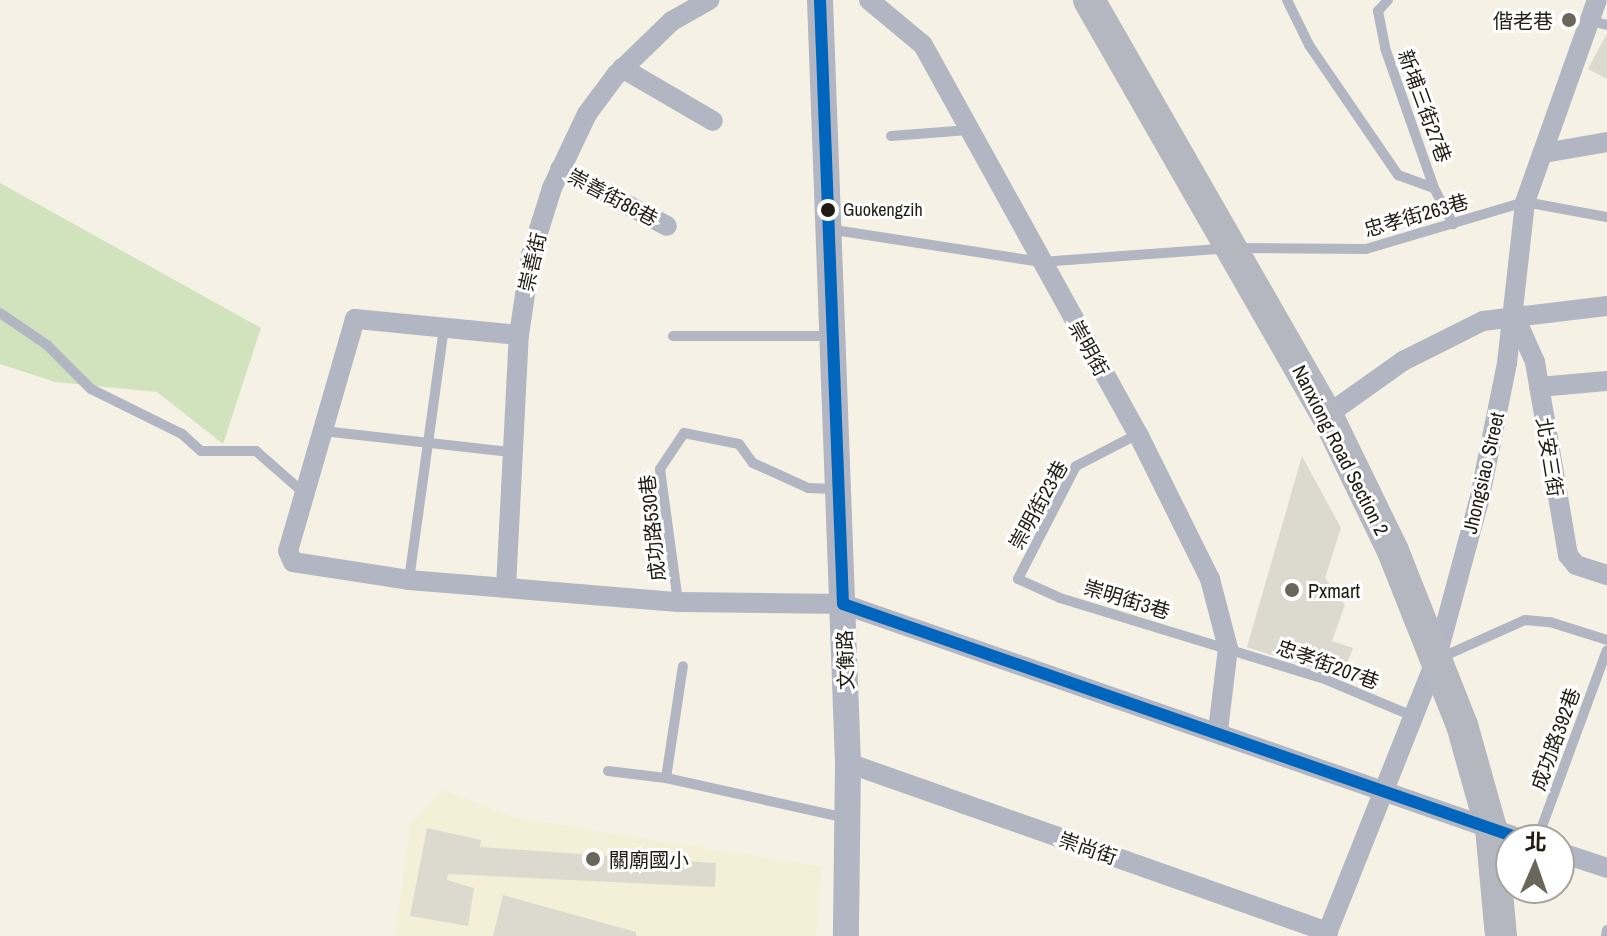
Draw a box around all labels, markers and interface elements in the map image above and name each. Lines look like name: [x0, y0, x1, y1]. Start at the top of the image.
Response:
place label: 偕老巷: [1493, 8, 1553, 32]
marker: 偕老巷: [1560, 11, 1578, 29]
street label: 新埔三街27巷: [1394, 46, 1456, 166]
street label: 崇善街86巷: [564, 163, 662, 231]
street label: 忠孝街263巷: [1361, 189, 1471, 241]
place label: Guokengzih: [843, 199, 923, 221]
marker: Guokengzih: [820, 202, 836, 218]
street label: 崇善街: [514, 230, 550, 294]
street label: 崇明街: [1064, 316, 1114, 380]
street label: Nanxiong Road Section 2: [1288, 361, 1394, 539]
street label: Jhongsiao Street: [1457, 410, 1509, 536]
street label: 北安三街: [1532, 416, 1568, 498]
street label: 崇明街23巷: [1004, 456, 1072, 554]
street label: 成功路530巷: [634, 473, 670, 583]
street label: 崇明街3巷: [1081, 574, 1173, 624]
place label: Pxmart: [1308, 578, 1360, 602]
marker: Pxmart: [1283, 581, 1301, 599]
street label: 文衡路: [832, 630, 858, 690]
street label: 忠孝街207巷: [1273, 634, 1383, 694]
street label: 成功路392巷: [1525, 684, 1585, 794]
north arrow: [1495, 824, 1575, 904]
street label: 崇尚街: [1056, 827, 1120, 869]
text: 北: [1524, 827, 1547, 857]
place label: 關廟國小: [609, 847, 689, 871]
marker: 關廟國小: [584, 850, 602, 868]

